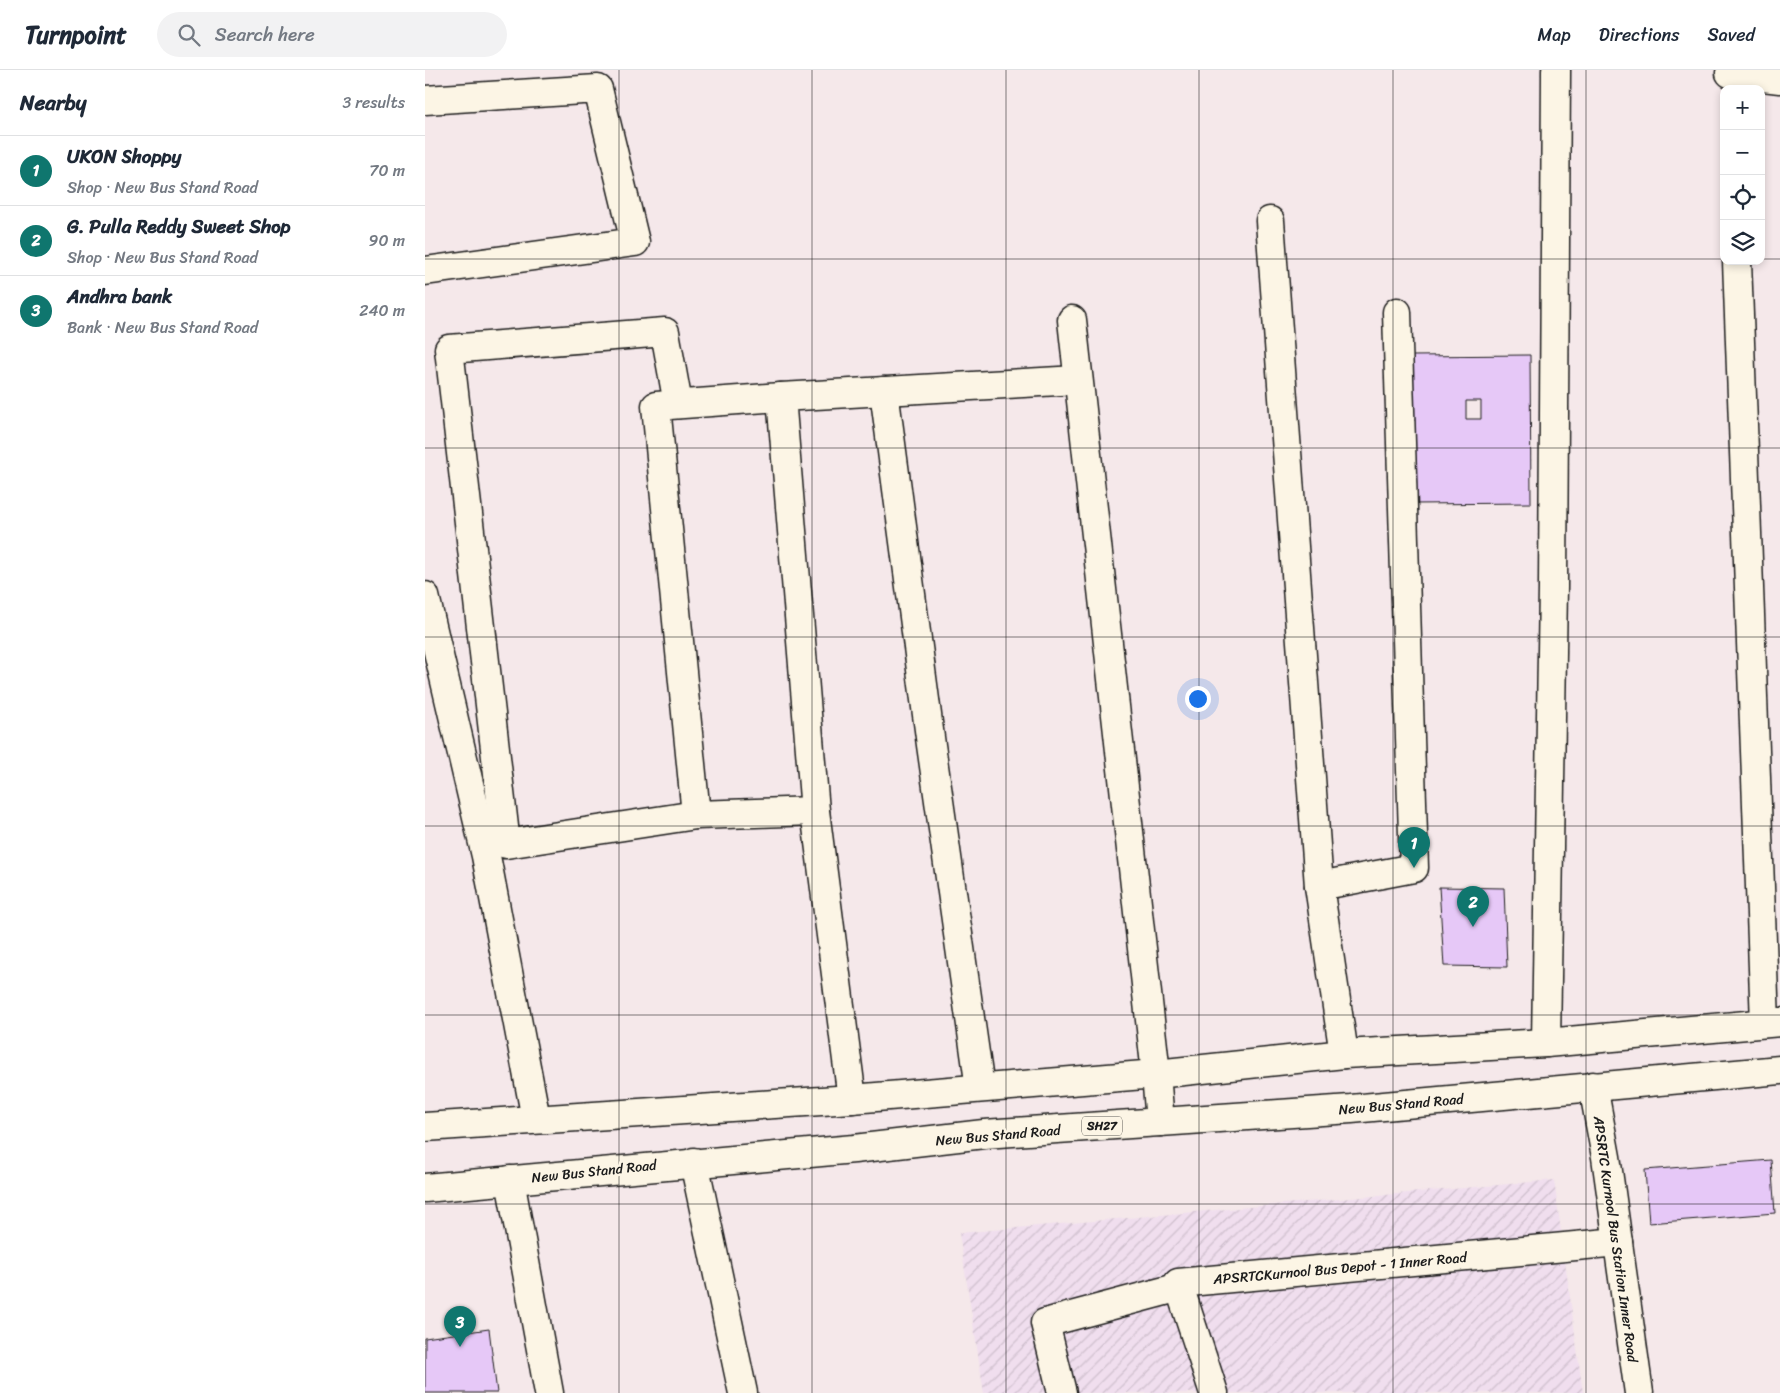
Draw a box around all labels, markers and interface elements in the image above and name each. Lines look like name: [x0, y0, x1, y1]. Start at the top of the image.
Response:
search box: [157, 12, 507, 57]
text: Turnpoint: [25, 14, 127, 56]
text: Search here: [215, 18, 315, 51]
text: Map: [1538, 19, 1571, 51]
text: Directions: [1599, 19, 1680, 51]
text: Saved: [1708, 19, 1755, 51]
icon: search: [175, 21, 203, 49]
text: Nearby: [20, 84, 86, 122]
map controls: [1720, 85, 1765, 265]
button: +: [1720, 85, 1765, 130]
text: 3 results: [342, 88, 405, 117]
button: −: [1720, 130, 1765, 175]
text: UKON Shoppy: [67, 140, 181, 173]
text: 1: [33, 156, 39, 185]
text: 70 m: [369, 156, 405, 185]
text: Shop · New Bus Stand Road: [67, 173, 258, 202]
button: locate: [1720, 175, 1765, 220]
text: G. Pulla Reddy Sweet Shop: [67, 210, 291, 243]
button: layers: [1720, 220, 1765, 265]
text: 2: [31, 226, 41, 255]
text: 90 m: [369, 226, 405, 255]
text: Shop · New Bus Stand Road: [67, 243, 258, 272]
text: Andhra bank: [67, 280, 172, 313]
text: 3: [32, 296, 40, 325]
text: 240 m: [359, 296, 405, 325]
text: Bank · New Bus Stand Road: [67, 313, 258, 342]
your location: [1185, 686, 1211, 712]
pin: 1: [1398, 827, 1430, 868]
pin: 2: [1457, 886, 1489, 927]
street label: New Bus Stand Road: [1337, 1086, 1466, 1122]
street label: APSRTC Kurnool Bus Station Inner Road: [1586, 1113, 1645, 1365]
road number: SH27: [1082, 1116, 1122, 1136]
street label: New Bus Stand Road: [934, 1117, 1063, 1153]
street label: New Bus Stand Road: [530, 1152, 659, 1190]
street label: APSRTCKurnool Bus Depot - 1 Inner Road: [1211, 1245, 1469, 1292]
pin: 3: [444, 1306, 476, 1347]

